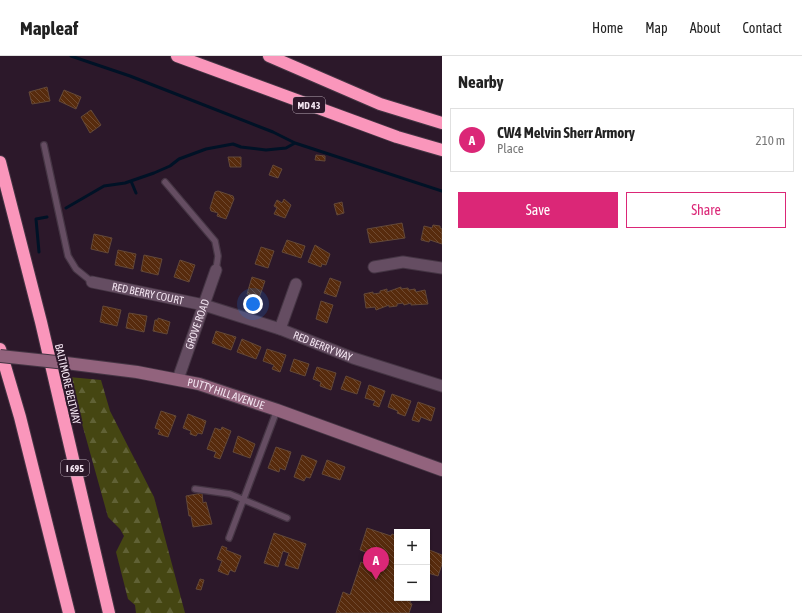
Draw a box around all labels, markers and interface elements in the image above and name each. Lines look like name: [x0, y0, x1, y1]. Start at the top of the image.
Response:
text: Mapleaf: [20, 17, 78, 39]
text: Home: [592, 20, 623, 36]
text: Map: [645, 20, 668, 36]
text: About: [690, 20, 721, 36]
text: Contact: [743, 20, 782, 36]
text: Nearby: [458, 72, 504, 92]
road number: MD 43: [293, 97, 325, 113]
text: CW4 Melvin Sherr Armory: [497, 124, 635, 141]
text: A: [469, 133, 475, 148]
text: 210 m: [756, 133, 785, 148]
text: Place: [497, 141, 524, 156]
button: Save: [458, 192, 618, 228]
button: Share: [626, 192, 786, 228]
street label: RED BERRY COURT: [111, 280, 185, 307]
your location: [243, 294, 263, 314]
street label: GROVE ROAD: [183, 297, 211, 351]
street label: RED BERRY WAY: [291, 329, 354, 363]
street label: BALTIMORE BELTWAY: [53, 342, 83, 426]
street label: PUTTY HILL AVENUE: [186, 376, 266, 411]
road number: I 695: [61, 460, 89, 476]
map controls: [394, 529, 430, 601]
button: +: [394, 529, 430, 565]
pin: A: [363, 547, 389, 580]
button: −: [394, 565, 430, 601]

